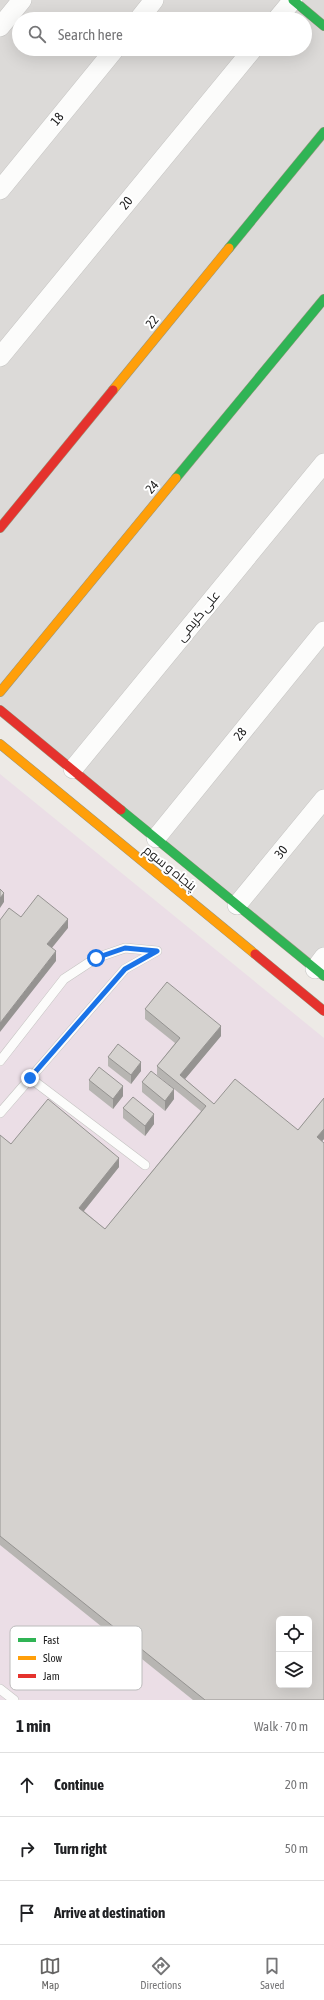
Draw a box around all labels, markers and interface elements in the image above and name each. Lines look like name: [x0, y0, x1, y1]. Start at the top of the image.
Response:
search box: [12, 12, 312, 56]
icon: search: [26, 23, 48, 45]
text: Search here: [58, 26, 123, 43]
street label: 18: [47, 110, 67, 128]
street label: 20: [116, 194, 136, 212]
street label: 22: [142, 313, 162, 331]
street label: 24: [142, 477, 162, 497]
street label: علی کریمی: [173, 588, 223, 644]
street label: 28: [230, 725, 250, 743]
street label: پنجاه و سوم: [139, 842, 200, 896]
street label: 30: [271, 843, 291, 861]
route start: [87, 949, 105, 967]
route end: [21, 1069, 39, 1087]
map controls: [276, 1616, 312, 1688]
button: locate: [276, 1616, 312, 1652]
legend: [10, 1626, 142, 1690]
text: Fast: [43, 1634, 59, 1646]
text: Slow: [43, 1652, 62, 1664]
button: layers: [276, 1652, 312, 1688]
text: Jam: [43, 1670, 60, 1682]
text: 1 min: [16, 1716, 51, 1736]
text: Walk · 70 m: [254, 1719, 308, 1734]
icon: ahead: [16, 1774, 38, 1796]
text: Continue: [54, 1776, 104, 1793]
text: 20 m: [285, 1777, 308, 1792]
icon: right: [16, 1838, 38, 1860]
text: Turn right: [54, 1840, 107, 1857]
text: 50 m: [285, 1841, 308, 1856]
icon: arrive: [16, 1902, 38, 1924]
text: Arrive at destination: [54, 1904, 165, 1921]
tab: Map: [39, 1955, 61, 1991]
tab: Directions: [140, 1955, 181, 1991]
tab: Saved: [260, 1955, 285, 1991]

